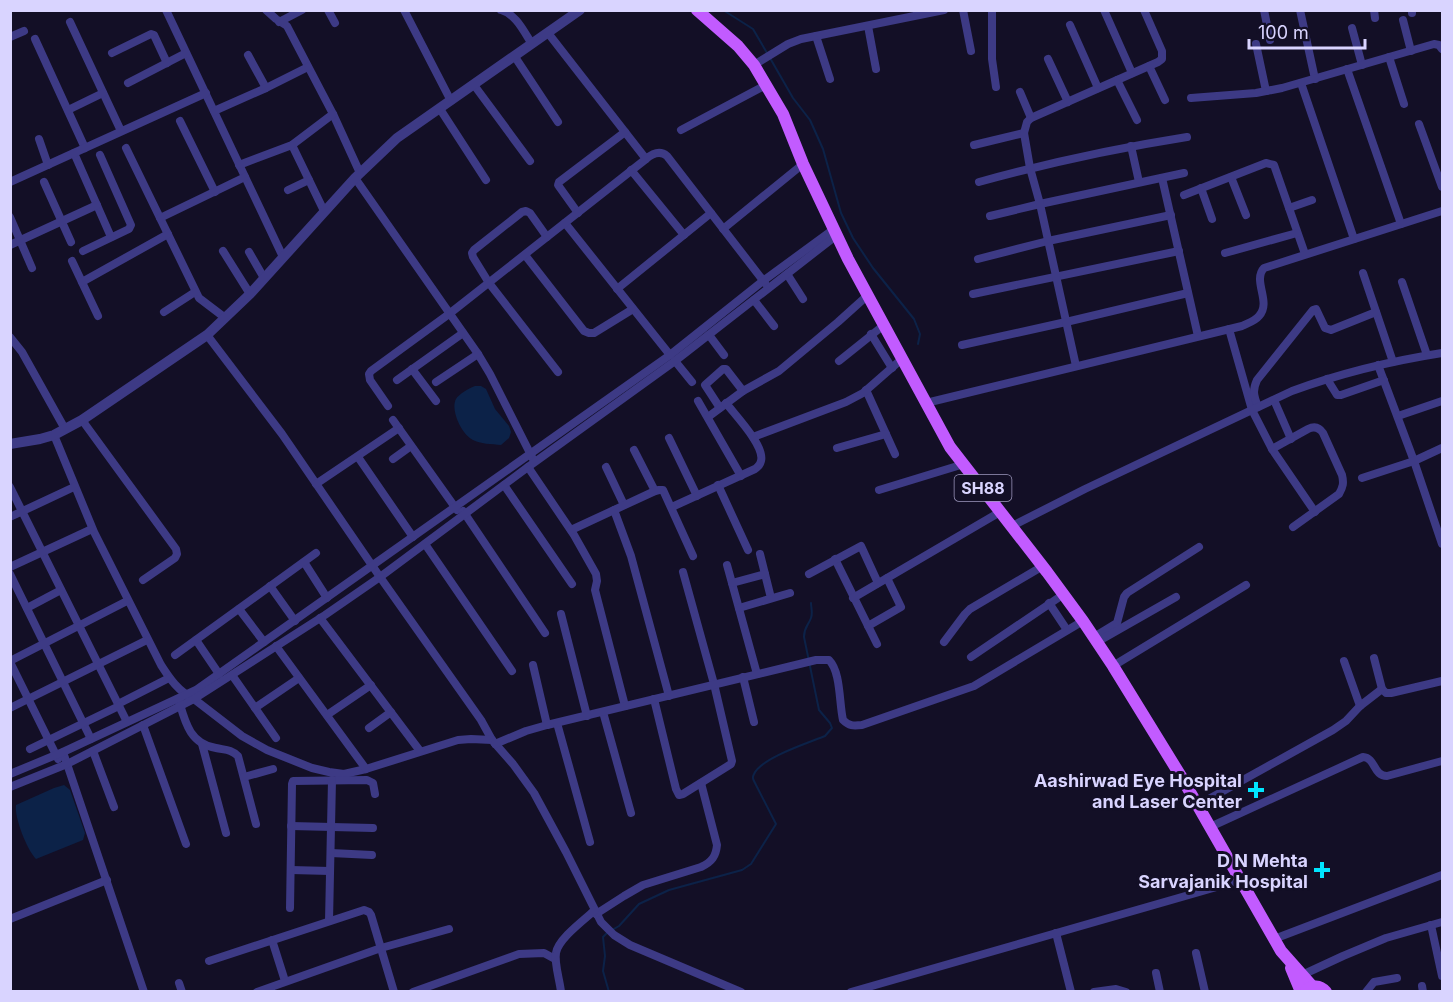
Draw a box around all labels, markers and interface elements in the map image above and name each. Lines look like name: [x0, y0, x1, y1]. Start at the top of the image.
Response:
scale bar: [1249, 12, 1364, 50]
text: 100 m: [1258, 22, 1309, 43]
road number: SH88: [954, 475, 1012, 501]
place label: Aashirwad Eye Hospital and Laser Center: [1034, 770, 1242, 812]
marker: Aashirwad Eye Hospital and Laser Center: [1247, 781, 1265, 799]
place label: D N Mehta Sarvajanik Hospital: [1138, 850, 1308, 892]
marker: D N Mehta Sarvajanik Hospital: [1313, 861, 1331, 879]

